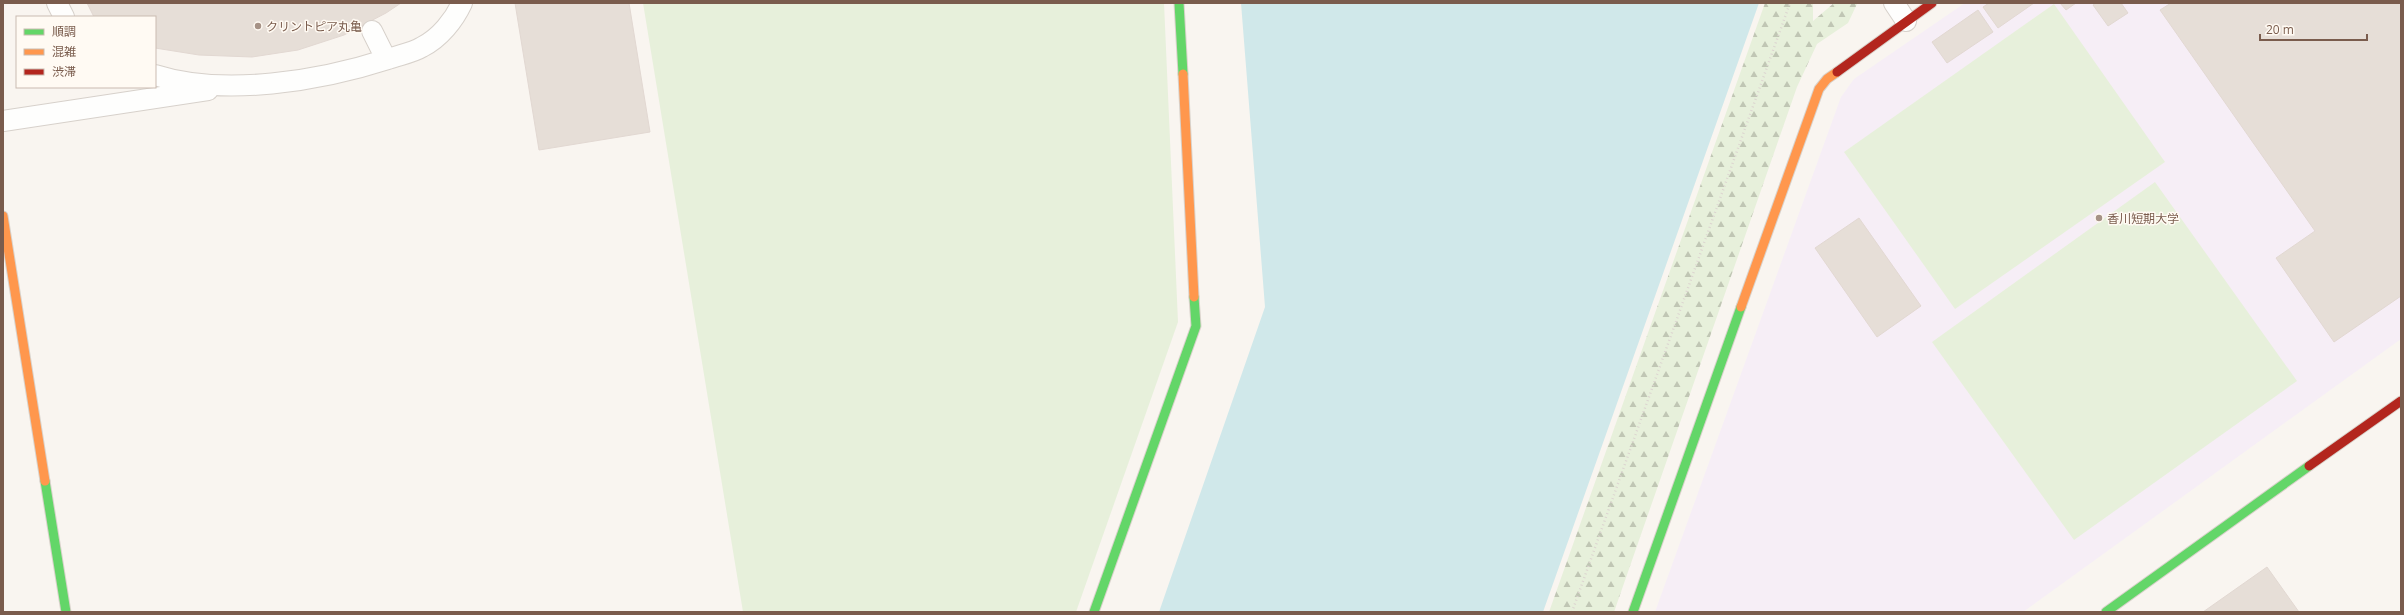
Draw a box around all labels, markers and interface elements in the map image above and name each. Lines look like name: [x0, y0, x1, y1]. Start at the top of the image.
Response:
legend: [16, 16, 156, 88]
scale bar: [2260, 16, 2367, 42]
place label: クリントピア丸亀: [266, 18, 362, 35]
marker: クリントピア丸亀: [253, 21, 263, 31]
text: 20 m: [2266, 21, 2294, 38]
text: 順調: [52, 23, 76, 40]
text: 混雑: [52, 43, 76, 60]
text: 渋滞: [52, 63, 76, 80]
place label: 香川短期大学: [2107, 210, 2179, 227]
marker: 香川短期大学: [2094, 213, 2104, 223]

